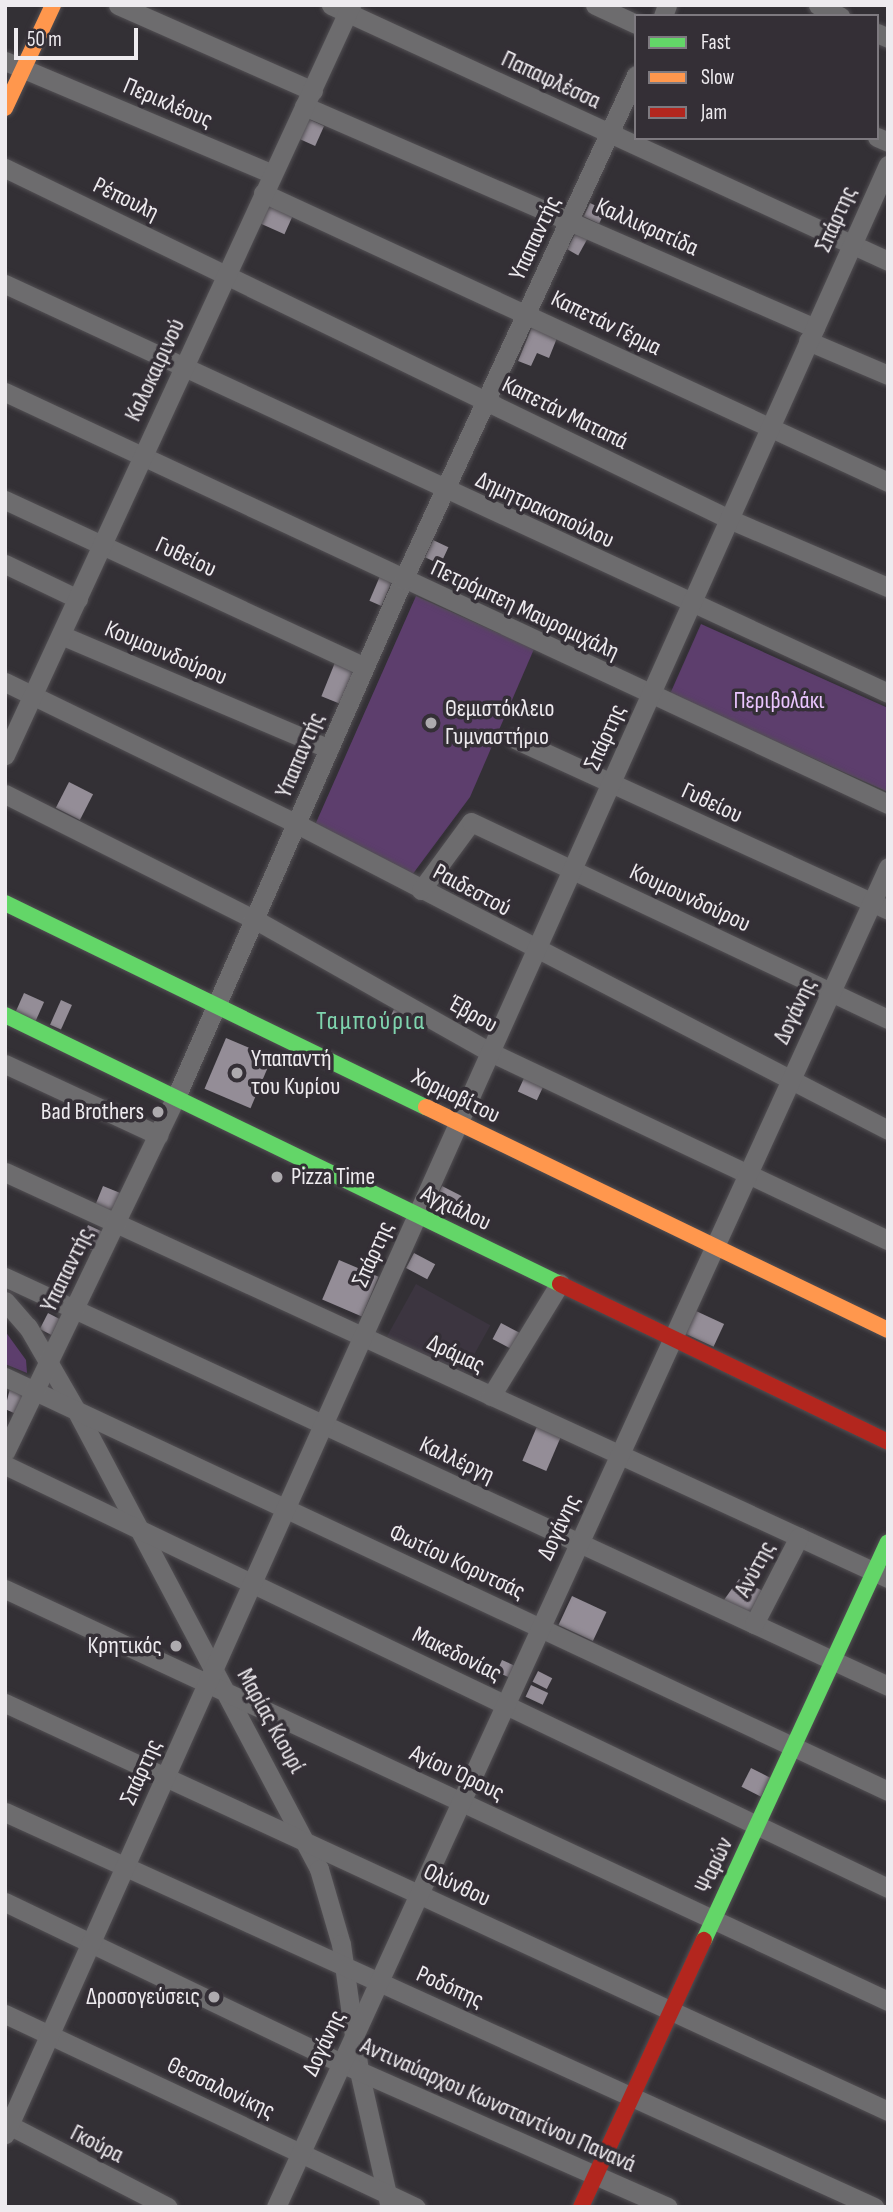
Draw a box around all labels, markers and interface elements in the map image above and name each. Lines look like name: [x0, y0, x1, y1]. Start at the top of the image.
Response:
scale bar: [18, 14, 142, 58]
legend: [634, 14, 879, 140]
text: 50 m: [27, 27, 62, 52]
text: Fast: [701, 30, 731, 55]
street label: Παπαφλέσσα: [497, 45, 605, 115]
text: Slow: [701, 65, 734, 90]
street label: Περικλέους: [119, 71, 217, 135]
text: Jam: [701, 100, 727, 125]
street label: Ρέπουλη: [88, 171, 164, 227]
street label: Σπάρτης: [809, 182, 863, 256]
street label: Υπαπαντής: [503, 191, 567, 285]
street label: Καλλικρατίδα: [591, 192, 703, 262]
street label: Καπετάν Γέρμα: [546, 284, 666, 362]
street label: Καλοκαιρινού: [119, 314, 191, 426]
street label: Καπετάν Ματαπά: [497, 370, 633, 456]
street label: Δημητρακοπούλου: [471, 465, 619, 555]
street label: Γυθείου: [151, 530, 221, 584]
street label: Πετρόμπεη Μαυρομιχάλη: [426, 554, 624, 666]
street label: Κουμουνδούρου: [100, 614, 232, 692]
park label: Περιβολάκι: [733, 687, 825, 715]
place label: Θεμιστόκλειο Γυμναστήριο: [445, 695, 554, 751]
street label: Σπάρτης: [578, 700, 632, 774]
street label: Υπαπαντής: [269, 708, 331, 802]
marker: Θεμιστόκλειο Γυμναστήριο: [423, 715, 439, 731]
street label: Γυθείου: [677, 776, 747, 830]
street label: Ραιδεστού: [428, 857, 516, 923]
street label: Κουμουνδούρου: [625, 857, 755, 939]
street label: Δογάνης: [767, 973, 823, 1049]
street label: Έβρου: [443, 989, 503, 1039]
district label: Ταμπούρια: [317, 1006, 425, 1038]
place label: Υπαπαντή του Κυρίου: [251, 1045, 340, 1101]
street label: Χορμοβίτου: [407, 1062, 505, 1130]
marker: Υπαπαντή του Κυρίου: [229, 1065, 245, 1081]
place label: Bad Brothers: [41, 1098, 144, 1126]
marker: Bad Brothers: [150, 1104, 166, 1120]
place label: Pizza Time: [291, 1163, 375, 1191]
marker: Pizza Time: [269, 1169, 285, 1185]
street label: Αγχιάλου: [416, 1179, 496, 1237]
street label: Σπάρτης: [346, 1217, 400, 1291]
street label: Υπαπαντής: [34, 1223, 100, 1317]
street label: Δράμας: [423, 1328, 489, 1380]
street label: Καλλέργη: [415, 1430, 499, 1490]
street label: Δογάνης: [531, 1489, 587, 1565]
street label: Φωτίου Κορυτσάς: [384, 1518, 530, 1606]
street label: Ανύτης: [728, 1536, 782, 1602]
street label: Μακεδονίας: [407, 1620, 507, 1688]
place label: Κρητικός: [88, 1632, 162, 1660]
marker: Κρητικός: [168, 1638, 184, 1654]
street label: Μαρίας Κιουρί: [230, 1664, 312, 1778]
street label: Σπάρτης: [114, 1735, 168, 1809]
street label: Αγίου Όρους: [405, 1739, 509, 1807]
street label: Ψαρών: [689, 1833, 739, 1897]
street label: Ολύνθου: [419, 1857, 495, 1913]
street label: Ροδόπης: [412, 1959, 488, 2015]
place label: Δροσογεύσεις: [86, 1983, 200, 2011]
marker: Δροσογεύσεις: [206, 1989, 222, 2005]
street label: Δογάνης: [296, 2005, 352, 2081]
street label: Αντιναύαρχου Κωνσταντίνου Πανανά: [356, 2031, 640, 2179]
street label: Θεσσαλονίκης: [163, 2051, 279, 2125]
street label: Γκούρα: [66, 2119, 128, 2169]

